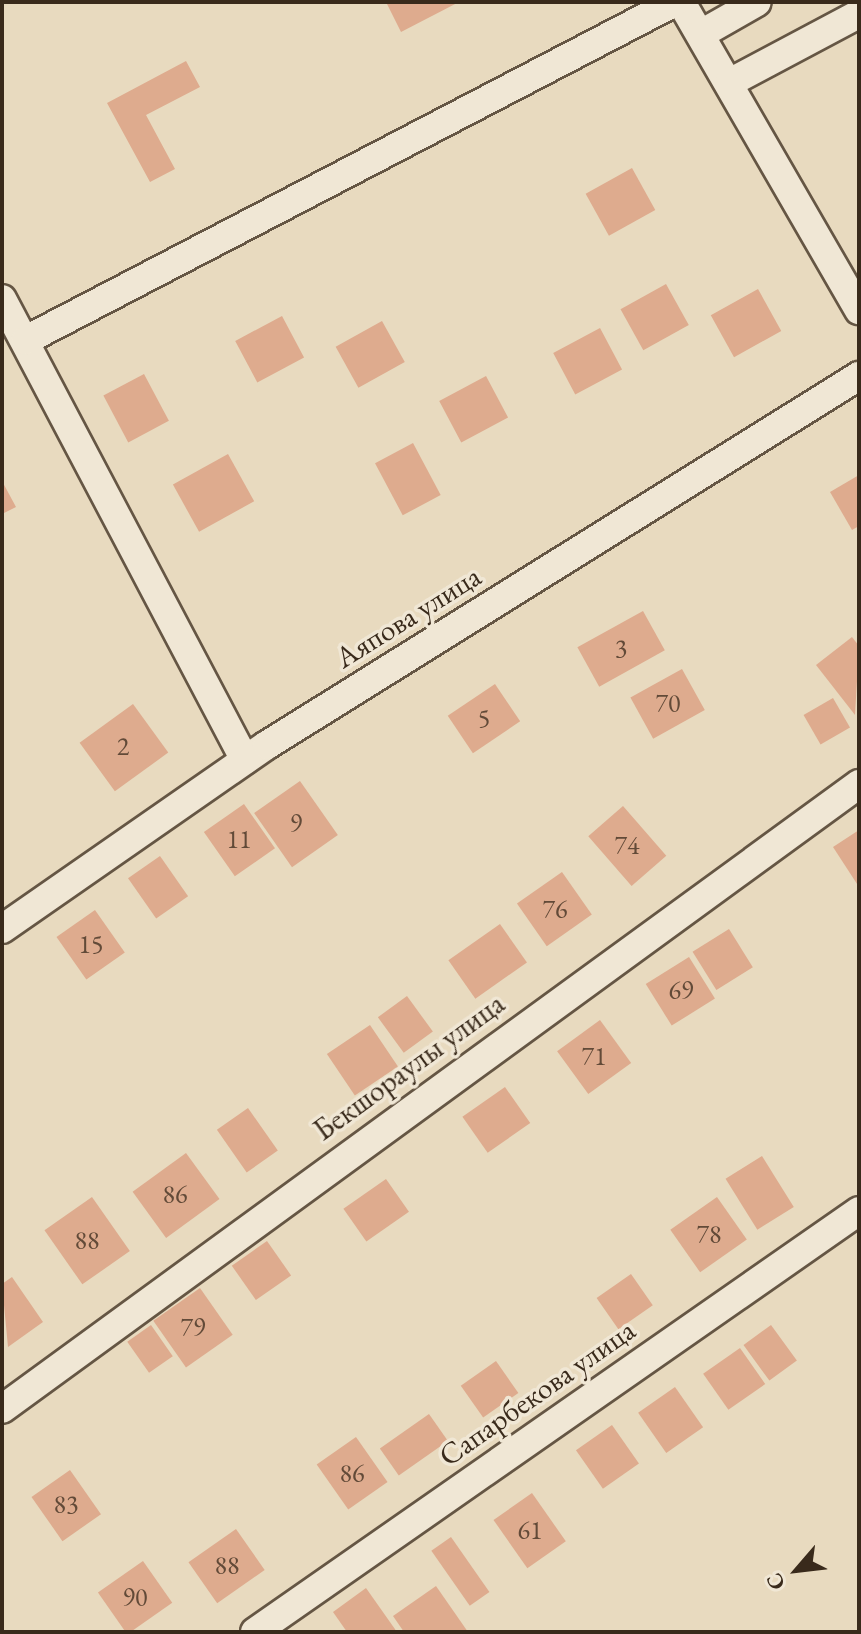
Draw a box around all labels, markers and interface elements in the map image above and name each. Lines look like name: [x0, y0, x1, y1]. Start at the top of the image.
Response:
street label: Аяпова улица: [329, 558, 487, 676]
house number: 3: [615, 633, 627, 665]
house number: 70: [656, 688, 680, 720]
house number: 5: [478, 703, 490, 735]
house number: 2: [117, 731, 129, 763]
house number: 9: [290, 808, 302, 840]
house number: 11: [227, 824, 251, 856]
house number: 74: [615, 830, 639, 862]
house number: 76: [543, 894, 567, 926]
house number: 15: [79, 929, 103, 961]
house number: 69: [669, 975, 693, 1007]
street label: Бекшораулы улица: [307, 986, 511, 1148]
house number: 71: [582, 1041, 606, 1073]
house number: 86: [163, 1179, 187, 1211]
house number: 78: [697, 1219, 721, 1251]
house number: 88: [75, 1225, 99, 1257]
house number: 79: [181, 1312, 205, 1344]
street label: Сапарбекова улица: [432, 1312, 642, 1474]
house number: 86: [340, 1458, 364, 1490]
house number: 83: [54, 1489, 78, 1521]
house number: 61: [518, 1515, 542, 1547]
north arrow: [757, 1530, 837, 1610]
house number: 88: [215, 1550, 239, 1582]
text: С: [759, 1568, 792, 1595]
house number: 90: [123, 1582, 147, 1614]

